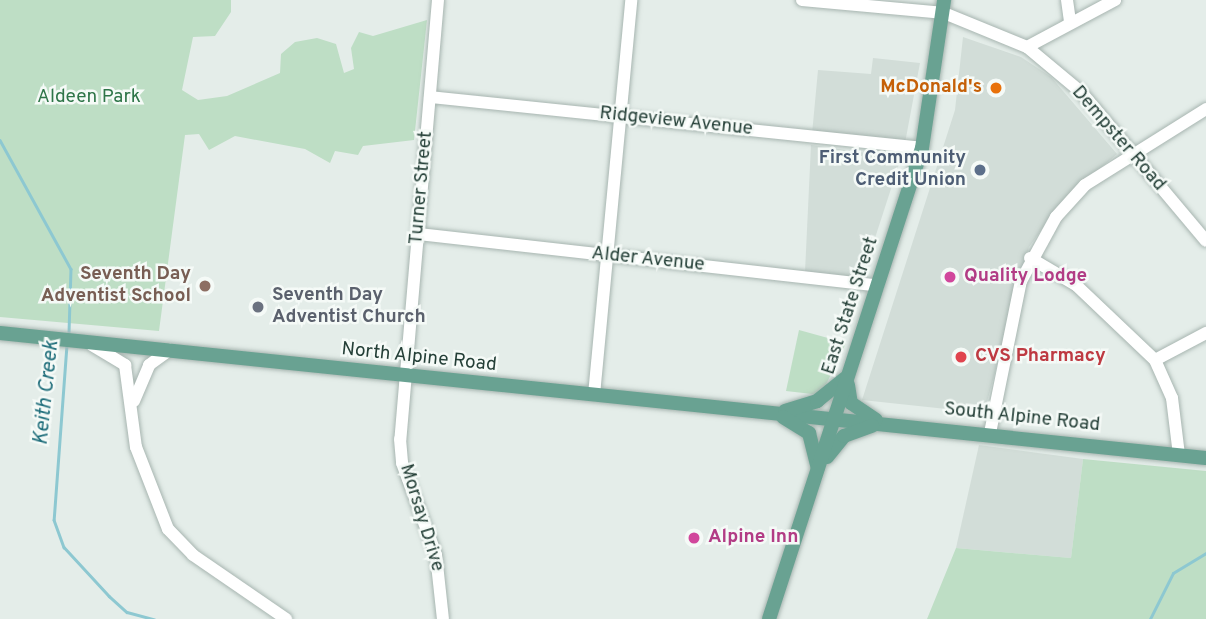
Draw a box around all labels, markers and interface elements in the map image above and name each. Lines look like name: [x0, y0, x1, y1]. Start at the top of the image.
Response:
place label: McDonald's: [880, 77, 982, 99]
marker: McDonald's: [988, 80, 1004, 96]
street label: Dempster Road: [1066, 82, 1170, 196]
park label: Aldeen Park: [37, 87, 141, 109]
street label: Ridgeview Avenue: [598, 103, 754, 141]
street label: Turner Street: [406, 130, 438, 246]
place label: First Community Credit Union: [819, 148, 966, 192]
marker: First Community Credit Union: [972, 162, 988, 178]
street label: East State Street: [818, 234, 884, 378]
street label: Alder Avenue: [590, 243, 706, 277]
place label: Seventh Day Adventist School: [41, 264, 191, 308]
place label: Quality Lodge: [964, 266, 1087, 288]
marker: Quality Lodge: [942, 269, 958, 285]
marker: Seventh Day Adventist School: [197, 278, 213, 294]
place label: Seventh Day Adventist Church: [272, 285, 426, 329]
marker: Seventh Day Adventist Church: [250, 299, 266, 315]
street label: North Alpine Road: [340, 338, 498, 378]
water label: Keith Creek: [29, 340, 65, 446]
place label: CVS Pharmacy: [975, 346, 1106, 368]
marker: CVS Pharmacy: [953, 349, 969, 365]
street label: South Alpine Road: [943, 398, 1101, 438]
street label: Morsay Drive: [394, 461, 448, 575]
place label: Alpine Inn: [708, 527, 798, 549]
marker: Alpine Inn: [686, 530, 702, 546]

